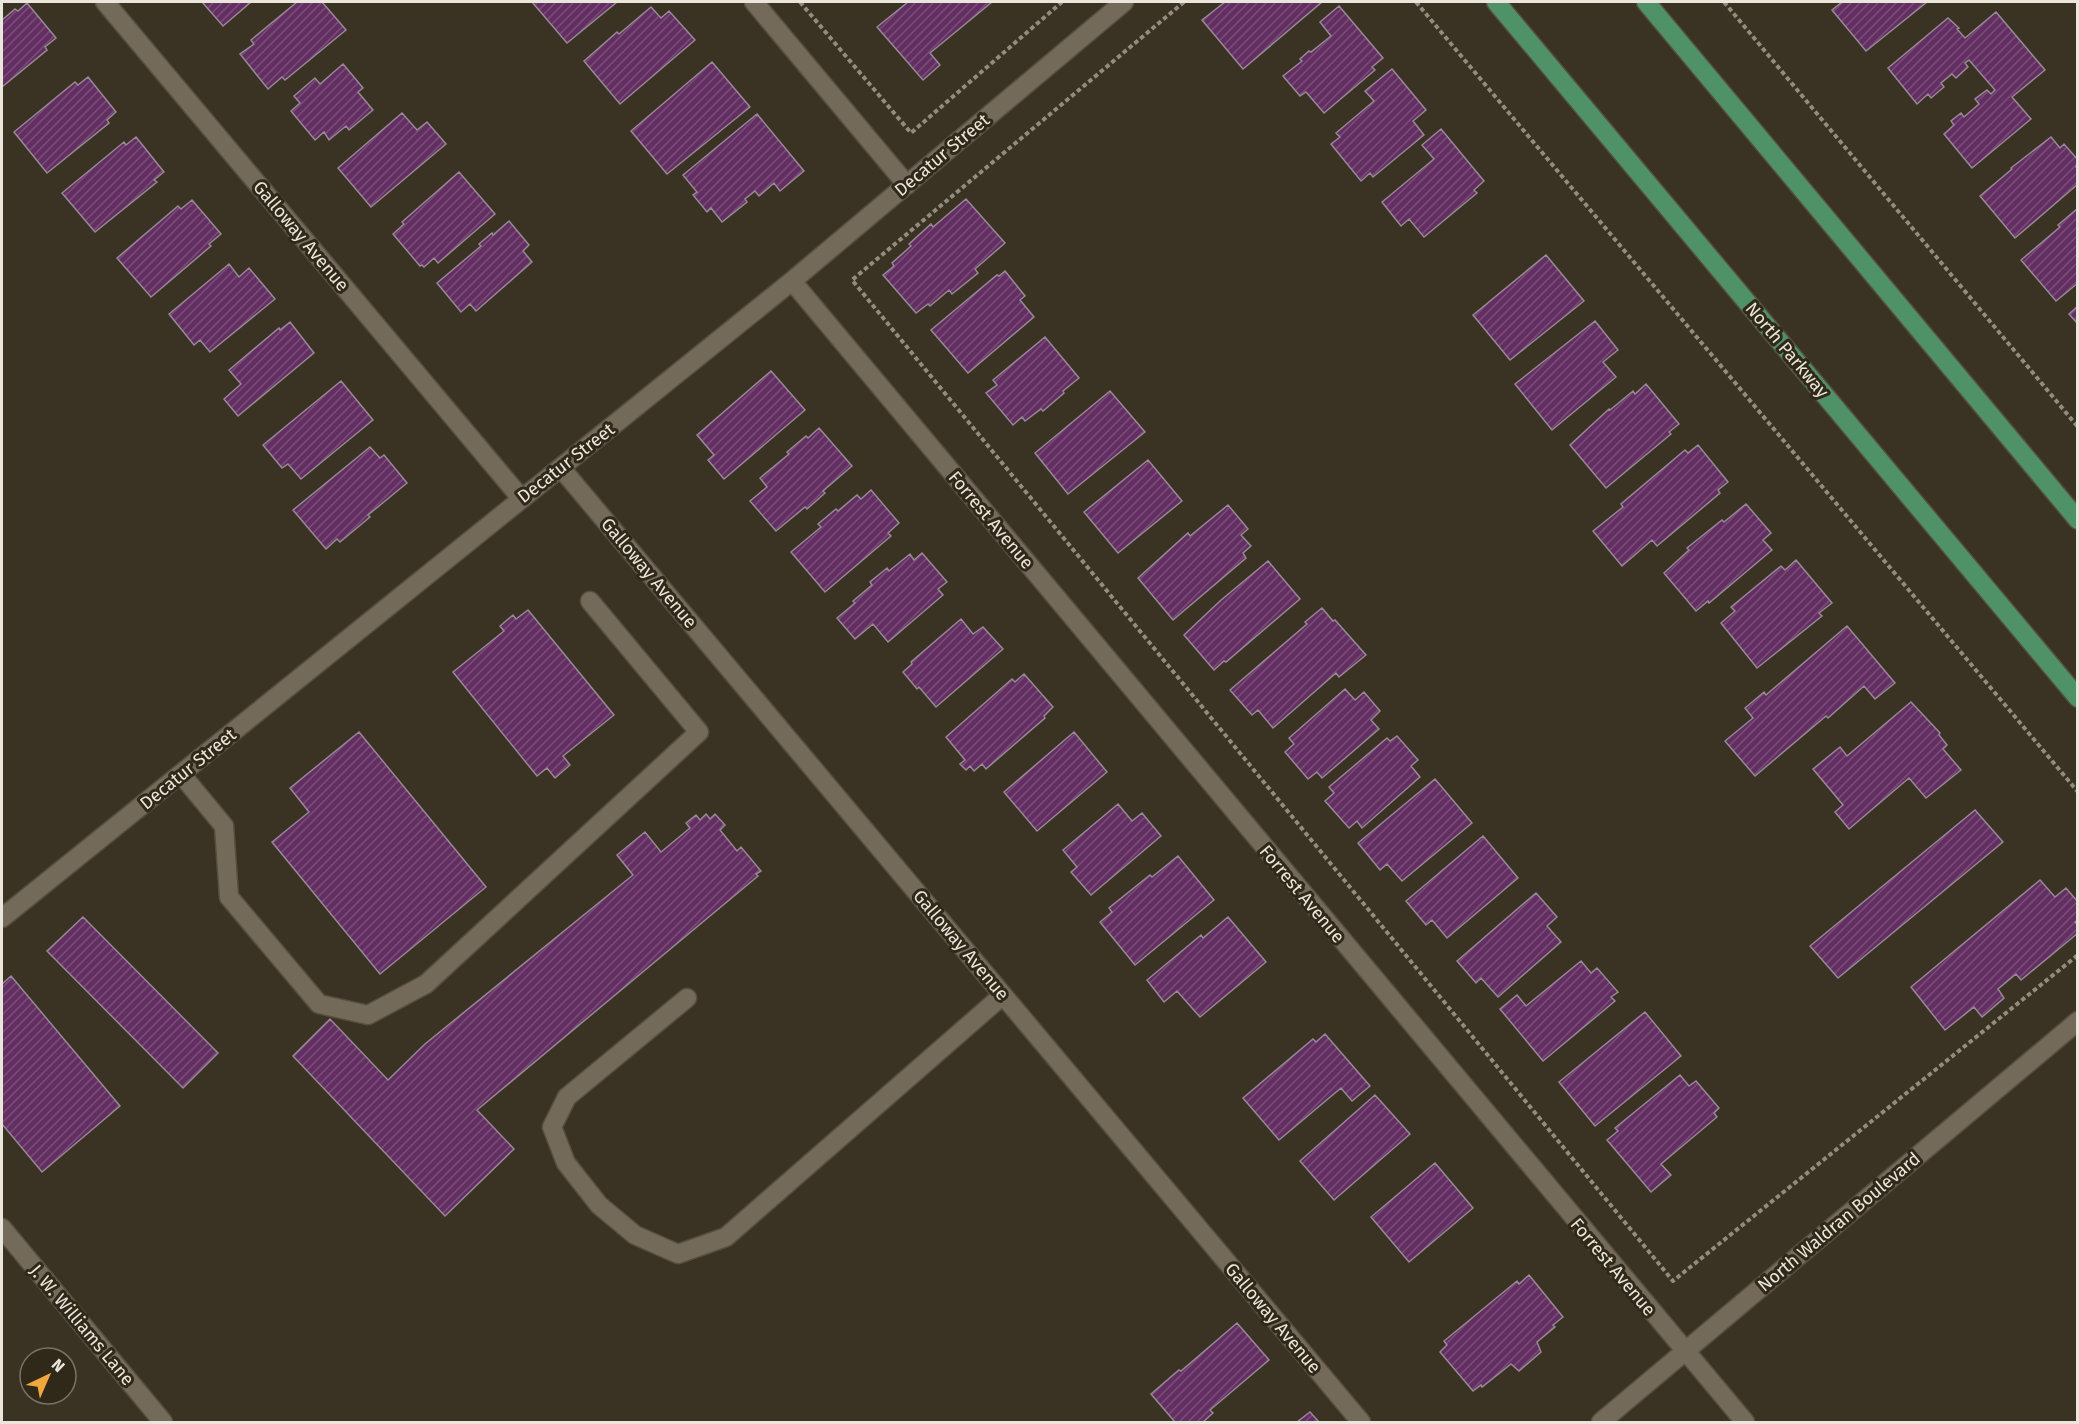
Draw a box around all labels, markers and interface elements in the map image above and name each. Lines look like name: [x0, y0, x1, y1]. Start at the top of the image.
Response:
street label: Decatur Street: [890, 109, 994, 201]
street label: Galloway Avenue: [248, 176, 354, 296]
street label: North Parkway: [1741, 298, 1833, 402]
street label: Decatur Street: [513, 418, 619, 508]
street label: Forrest Avenue: [944, 466, 1038, 574]
street label: Galloway Avenue: [596, 513, 702, 633]
street label: Decatur Street: [136, 723, 241, 814]
street label: Forrest Avenue: [1255, 840, 1349, 948]
street label: Galloway Avenue: [908, 885, 1014, 1005]
street label: North Waldran Boulevard: [1753, 1148, 1925, 1296]
street label: Forrest Avenue: [1566, 1213, 1660, 1321]
street label: Galloway Avenue: [1220, 1258, 1326, 1378]
street label: J. W. Williams Lane: [25, 1260, 139, 1390]
north arrow: [18, 1346, 78, 1406]
text: N: [48, 1355, 68, 1376]

